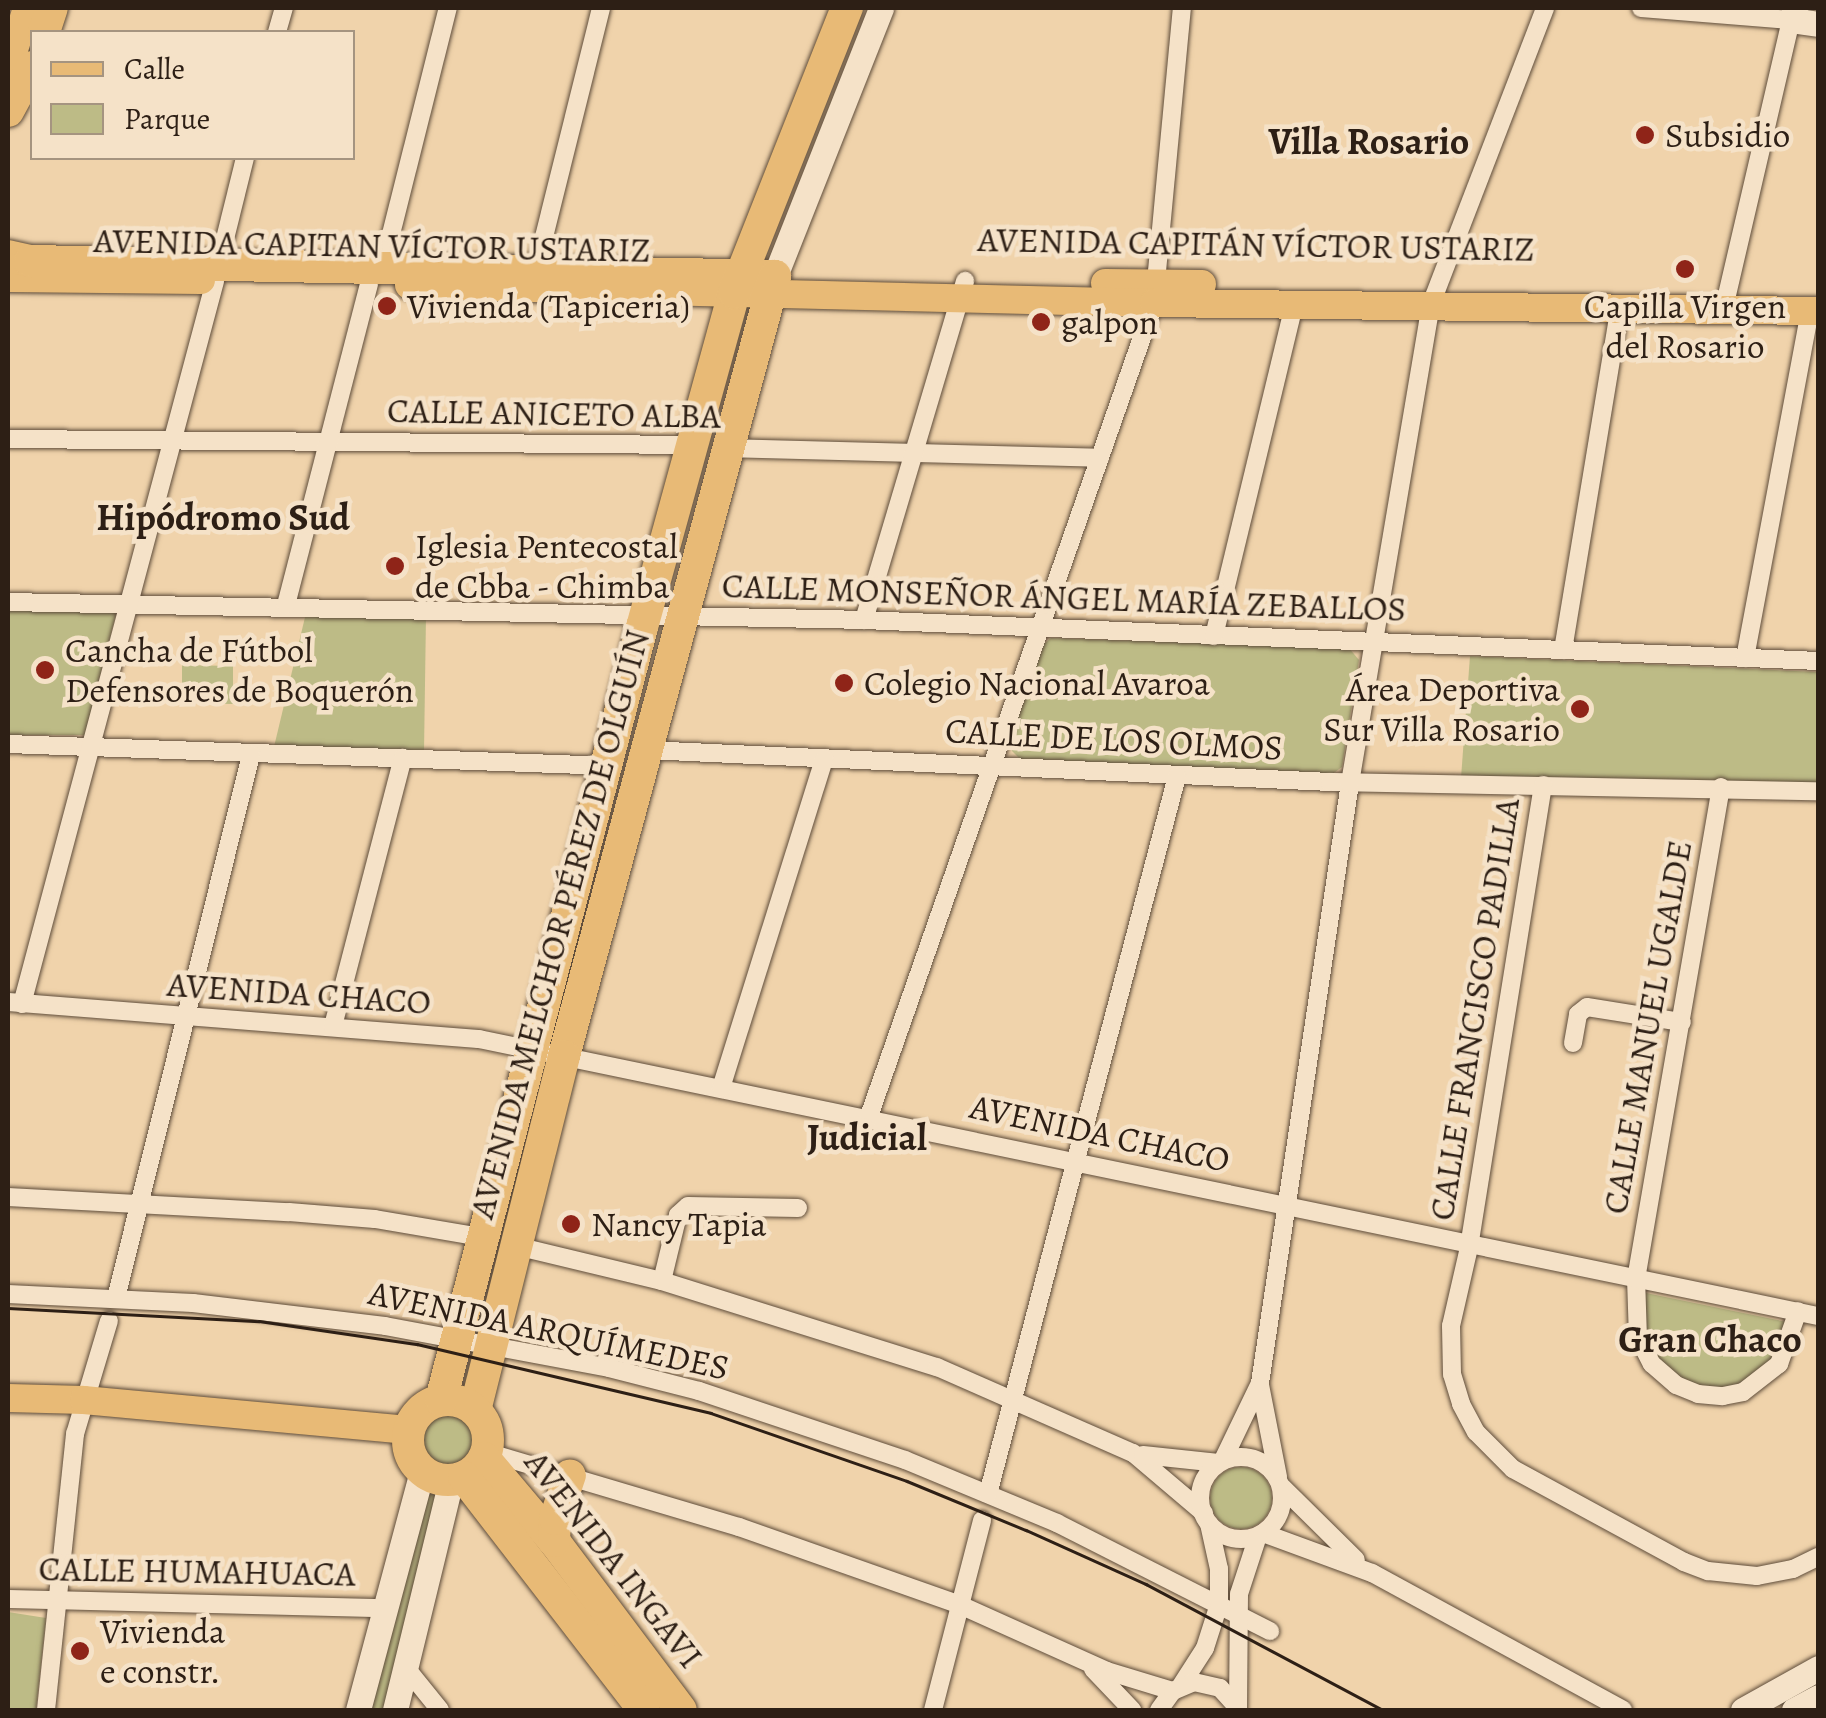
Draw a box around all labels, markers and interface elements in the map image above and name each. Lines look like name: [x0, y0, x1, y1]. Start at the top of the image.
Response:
legend: [30, 30, 355, 160]
text: Calle: [124, 49, 185, 89]
text: Parque: [124, 99, 210, 139]
place label: Subsidio: [1665, 114, 1790, 156]
district label: Villa Rosario: [1269, 119, 1469, 165]
marker: Subsidio: [1634, 124, 1656, 146]
street label: AVENIDA CAPITÁN VÍCTOR USTARIZ: [977, 218, 1535, 270]
street label: AVENIDA CAPITAN VÍCTOR USTARIZ: [93, 219, 651, 271]
marker: Capilla Virgen del Rosario: [1674, 258, 1696, 280]
place label: Vivienda (Tapiceria): [407, 285, 690, 327]
place label: Capilla Virgen del Rosario: [1584, 285, 1786, 367]
marker: Vivienda (Tapiceria): [376, 295, 398, 317]
place label: galpon: [1061, 301, 1158, 343]
marker: galpon: [1030, 311, 1052, 333]
street label: CALLE ANICETO ALBA: [387, 389, 721, 437]
district label: Hipódromo Sud: [96, 495, 350, 541]
place label: Iglesia Pentecostal de Cbba - Chimba: [415, 525, 678, 607]
marker: Iglesia Pentecostal de Cbba - Chimba: [384, 555, 406, 577]
street label: CALLE MONSEÑOR ÁNGEL MARÍA ZEBALLOS: [721, 564, 1407, 630]
street label: AVENIDA MELCHOR PÉREZ DE OLGUÍN: [460, 625, 658, 1223]
place label: Cancha de Fútbol Defensores de Boquerón: [65, 629, 414, 711]
marker: Cancha de Fútbol Defensores de Boquerón: [34, 659, 56, 681]
place label: Colegio Nacional Avaroa: [864, 662, 1210, 704]
place label: Área Deportiva Sur Villa Rosario: [1323, 668, 1560, 750]
marker: Colegio Nacional Avaroa: [833, 672, 855, 694]
marker: Área Deportiva Sur Villa Rosario: [1569, 698, 1591, 720]
street label: CALLE DE LOS OLMOS: [944, 709, 1284, 769]
street label: CALLE FRANCISCO PADILLA: [1420, 795, 1528, 1223]
street label: CALLE MANUEL UGALDE: [1593, 837, 1701, 1217]
street label: AVENIDA CHACO: [166, 963, 432, 1023]
street label: AVENIDA CHACO: [966, 1085, 1234, 1181]
district label: Judicial: [807, 1115, 927, 1161]
place label: Nancy Tapia: [591, 1203, 767, 1245]
marker: Nancy Tapia: [560, 1213, 582, 1235]
street label: AVENIDA ARQUÍMEDES: [365, 1271, 733, 1389]
district label: Gran Chaco: [1618, 1317, 1802, 1363]
street label: AVENIDA INGAVI: [516, 1442, 712, 1676]
street label: CALLE HUMAHUACA: [38, 1547, 356, 1595]
place label: Vivienda e constr.: [100, 1610, 225, 1692]
marker: Vivienda e constr.: [69, 1640, 91, 1662]

